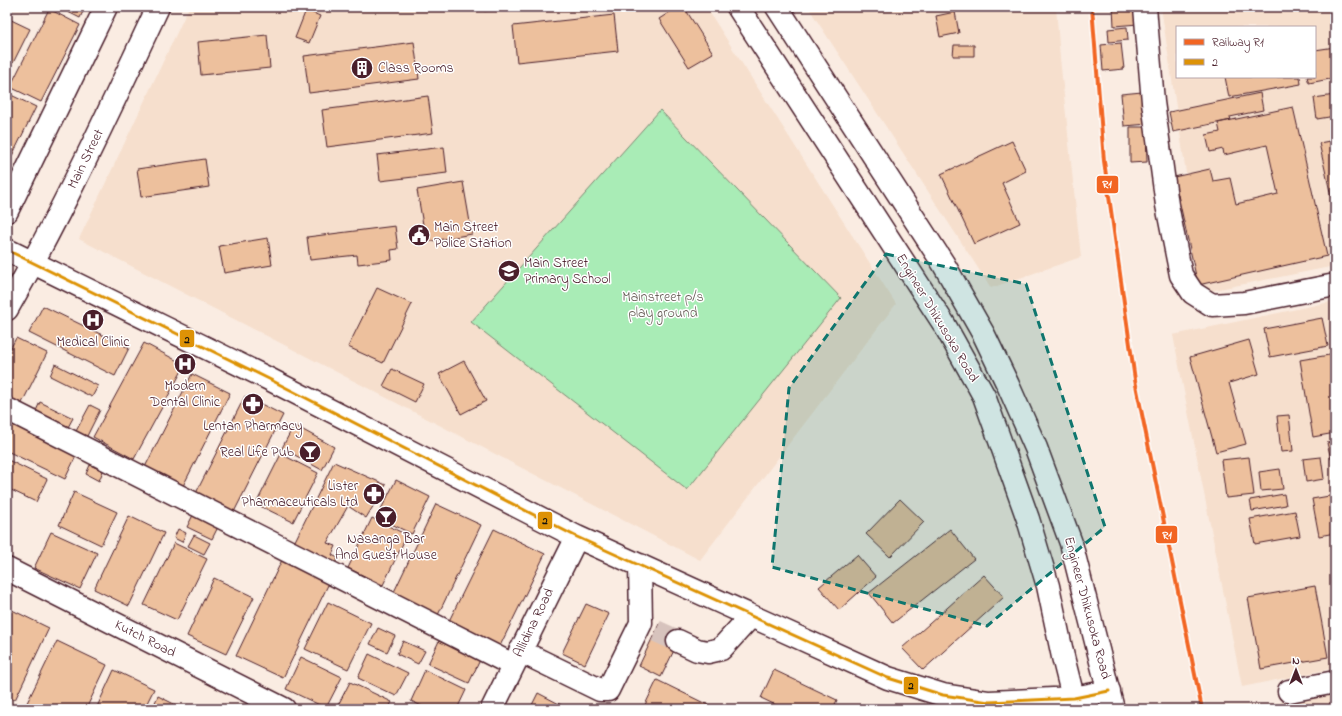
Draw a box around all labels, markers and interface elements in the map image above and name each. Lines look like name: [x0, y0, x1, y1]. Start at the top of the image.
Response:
legend: [1176, 26, 1316, 78]
text: Railway R1: [1212, 34, 1264, 53]
text: 2: [1212, 54, 1218, 72]
building icon: Class Rooms: [349, 55, 375, 81]
place label: Class Rooms: [378, 58, 454, 79]
street label: Main Street: [62, 125, 110, 192]
line badge: R1: [1096, 175, 1119, 194]
text: R1: [1101, 177, 1112, 193]
place label: Main Street Police Station: [434, 217, 512, 254]
public building icon: Main Street Police Station: [406, 222, 432, 248]
street label: Engineer Dhikusoka Road: [889, 250, 984, 387]
place label: Main Street Primary School: [524, 253, 611, 291]
school or university icon: Main Street Primary School: [496, 258, 522, 284]
park label: Mainstreet p/s play ground: [622, 287, 704, 325]
hospital icon: Medical Clinic: [80, 307, 106, 333]
line badge: 2: [179, 329, 195, 348]
place label: Medical Clinic: [57, 332, 130, 353]
text: 2: [183, 332, 190, 348]
hospital icon: Modern Dental Clinic: [172, 351, 198, 377]
place label: Modern Dental Clinic: [149, 376, 221, 413]
pharmacy icon: Lentan Pharmacy: [240, 391, 266, 417]
place label: Lentan Pharmacy: [203, 416, 303, 438]
bar icon: Real Life Pub: [297, 439, 323, 465]
place label: Real Life Pub: [220, 442, 295, 463]
place label: Lister Pharmaceuticals Ltd: [242, 476, 359, 513]
pharmacy icon: Lister Pharmaceuticals Ltd: [361, 481, 387, 507]
bar icon: Nasanga Bar And Guest House: [373, 504, 399, 530]
line badge: 2: [537, 511, 553, 530]
text: 2: [541, 513, 548, 529]
line badge: R1: [1155, 525, 1178, 544]
text: R1: [1161, 528, 1172, 544]
place label: Nasanga Bar And Guest House: [335, 529, 438, 566]
street label: Engineer Dhikusoka Road: [1057, 534, 1116, 682]
street label: Allidina Road: [508, 585, 560, 661]
street label: Kutch Road: [111, 615, 179, 663]
north arrow: [1276, 650, 1316, 690]
text: N: [1292, 653, 1300, 669]
line badge: 2: [903, 676, 919, 695]
text: 2: [907, 678, 914, 694]

